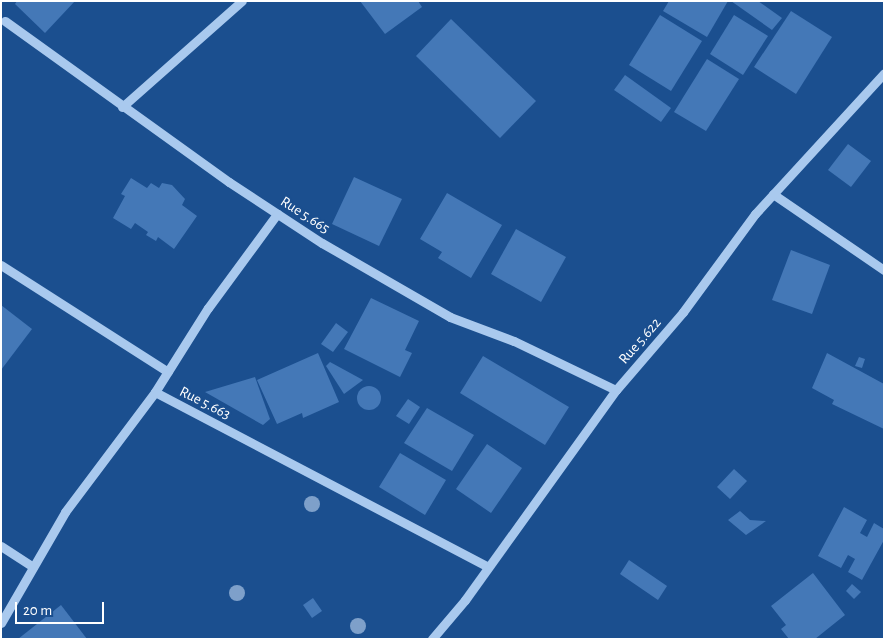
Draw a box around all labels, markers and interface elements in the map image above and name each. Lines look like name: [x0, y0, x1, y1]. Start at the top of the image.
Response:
street label: Rue 5.665: [277, 192, 333, 238]
street label: Rue 5.622: [615, 314, 665, 368]
street label: Rue 5.663: [176, 382, 234, 424]
scale bar: [18, 592, 106, 624]
text: 20 m: [23, 603, 52, 618]

